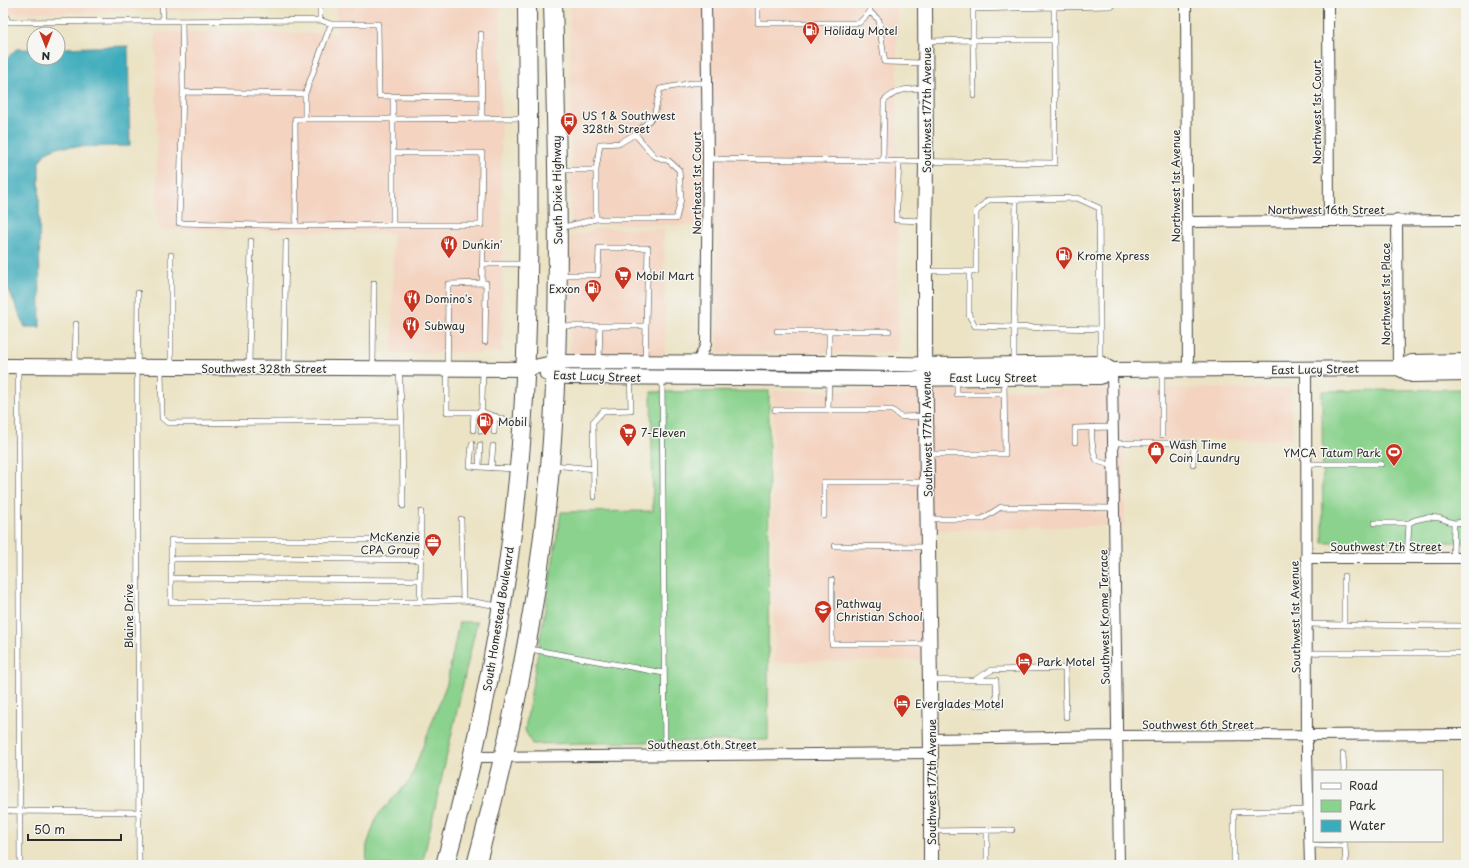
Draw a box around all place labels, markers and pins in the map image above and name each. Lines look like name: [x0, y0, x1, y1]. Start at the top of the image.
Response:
fuel station icon: Holiday Motel: [801, 20, 821, 45]
place label: Holiday Motel: [824, 22, 897, 39]
place label: US 1 & Southwest 328th Street: [582, 107, 676, 137]
bus stop icon: US 1 & Southwest 328th Street: [559, 111, 579, 136]
restaurant icon: Dunkin': [439, 234, 459, 259]
place label: Dunkin': [462, 236, 503, 253]
fuel station icon: Krome Xpress: [1054, 245, 1074, 270]
place label: Krome Xpress: [1077, 247, 1149, 264]
supermarket icon: Mobil Mart: [613, 265, 633, 290]
place label: Mobil Mart: [636, 267, 695, 284]
fuel station icon: Exxon: [583, 278, 603, 303]
place label: Exxon: [549, 280, 580, 297]
restaurant icon: Domino's: [402, 288, 422, 313]
place label: Domino's: [425, 290, 472, 307]
restaurant icon: Subway: [401, 315, 421, 340]
place label: Subway: [424, 317, 465, 334]
fuel station icon: Mobil: [475, 411, 495, 436]
place label: Mobil: [498, 413, 527, 430]
supermarket icon: 7-Eleven: [618, 422, 638, 447]
place label: 7-Eleven: [641, 424, 686, 441]
place label: Wash Time Coin Laundry: [1169, 436, 1240, 466]
shop icon: Wash Time Coin Laundry: [1146, 440, 1166, 465]
sports icon: YMCA Tatum Park: [1384, 442, 1404, 467]
place label: YMCA Tatum Park: [1283, 444, 1381, 461]
place label: McKenzie CPA Group: [360, 528, 420, 558]
office icon: McKenzie CPA Group: [423, 532, 443, 557]
place label: Pathway Christian School: [836, 595, 923, 625]
school or university icon: Pathway Christian School: [813, 599, 833, 624]
hotel icon: Park Motel: [1014, 651, 1034, 676]
place label: Park Motel: [1037, 653, 1095, 670]
hotel icon: Everglades Motel: [892, 693, 912, 718]
place label: Everglades Motel: [915, 695, 1004, 712]

